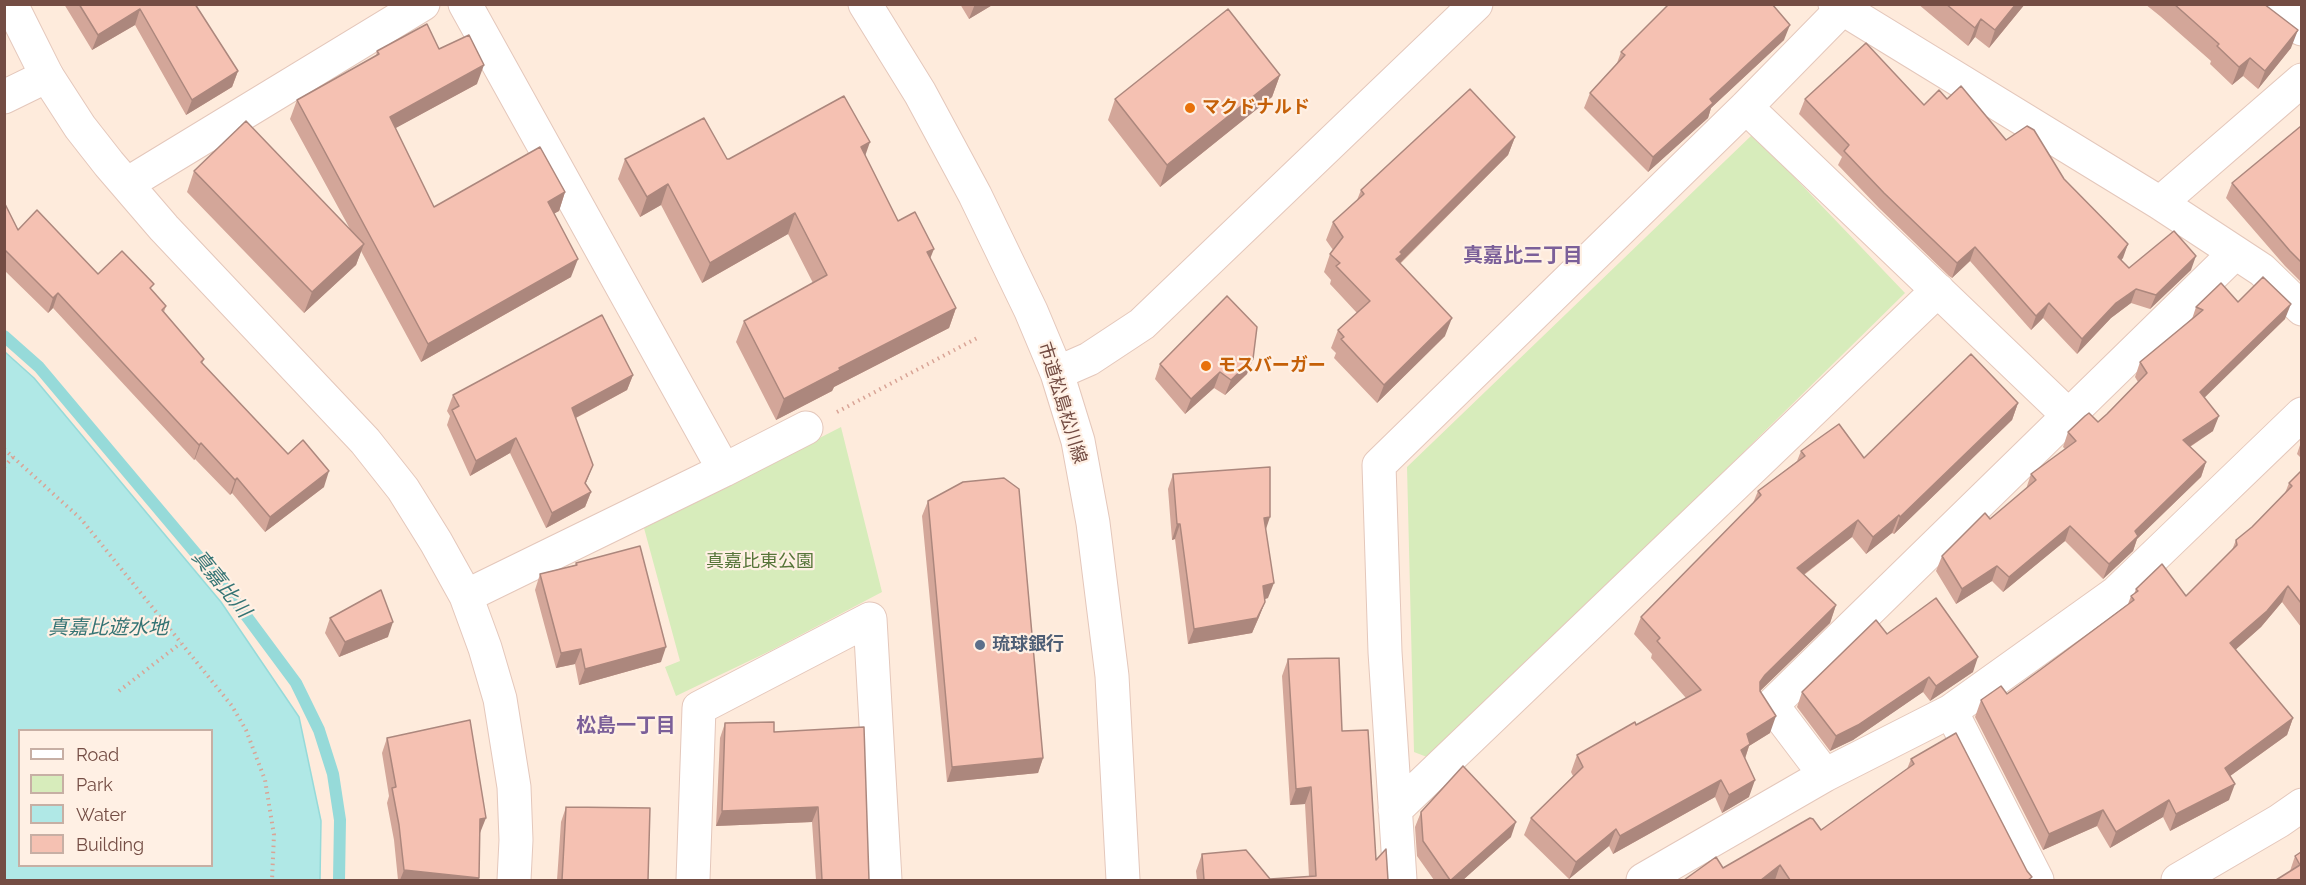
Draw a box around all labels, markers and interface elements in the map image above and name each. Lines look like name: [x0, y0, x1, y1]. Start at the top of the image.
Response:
place label: マクドナルド: [1202, 97, 1310, 119]
marker: マクドナルド: [1183, 101, 1197, 115]
district label: 真嘉比三丁目: [1463, 244, 1583, 268]
street label: 市道松島松川線: [1033, 340, 1091, 466]
place label: モスバーガー: [1218, 355, 1326, 377]
marker: モスバーガー: [1199, 359, 1213, 373]
water label: 真嘉比川: [187, 545, 255, 623]
park label: 真嘉比東公園: [706, 551, 814, 573]
water label: 真嘉比遊水地: [48, 616, 168, 640]
place label: 琉球銀行: [992, 634, 1064, 656]
marker: 琉球銀行: [973, 638, 987, 652]
district label: 松島一丁目: [576, 714, 676, 738]
legend: [18, 729, 213, 867]
text: Road: [76, 744, 119, 765]
text: Park: [76, 774, 113, 795]
text: Water: [76, 804, 126, 825]
text: Building: [76, 834, 144, 855]

